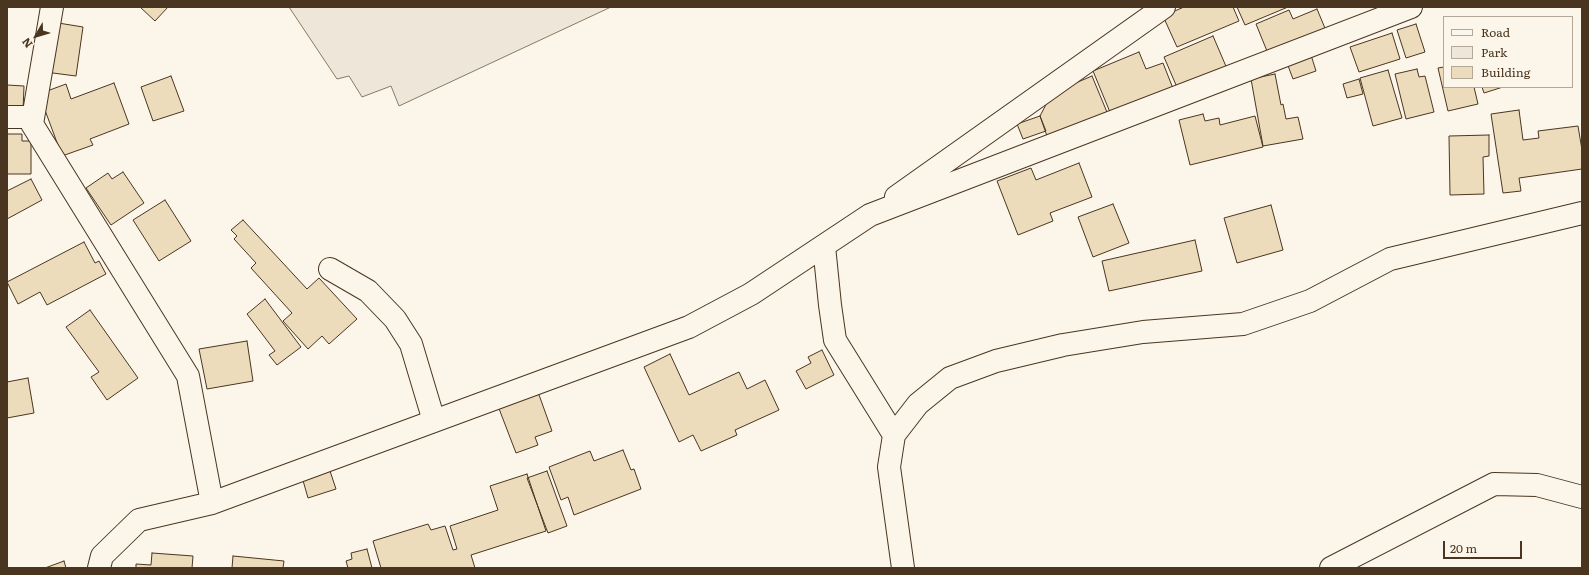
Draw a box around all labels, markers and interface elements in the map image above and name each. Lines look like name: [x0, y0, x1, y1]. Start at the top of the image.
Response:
north arrow: [16, 16, 56, 56]
legend: [1443, 16, 1573, 88]
text: Road: [1481, 23, 1510, 41]
text: N: [17, 35, 36, 52]
text: Park: [1481, 43, 1507, 61]
text: Building: [1481, 63, 1530, 81]
scale bar: [1445, 533, 1524, 559]
text: 20 m: [1450, 539, 1477, 557]

